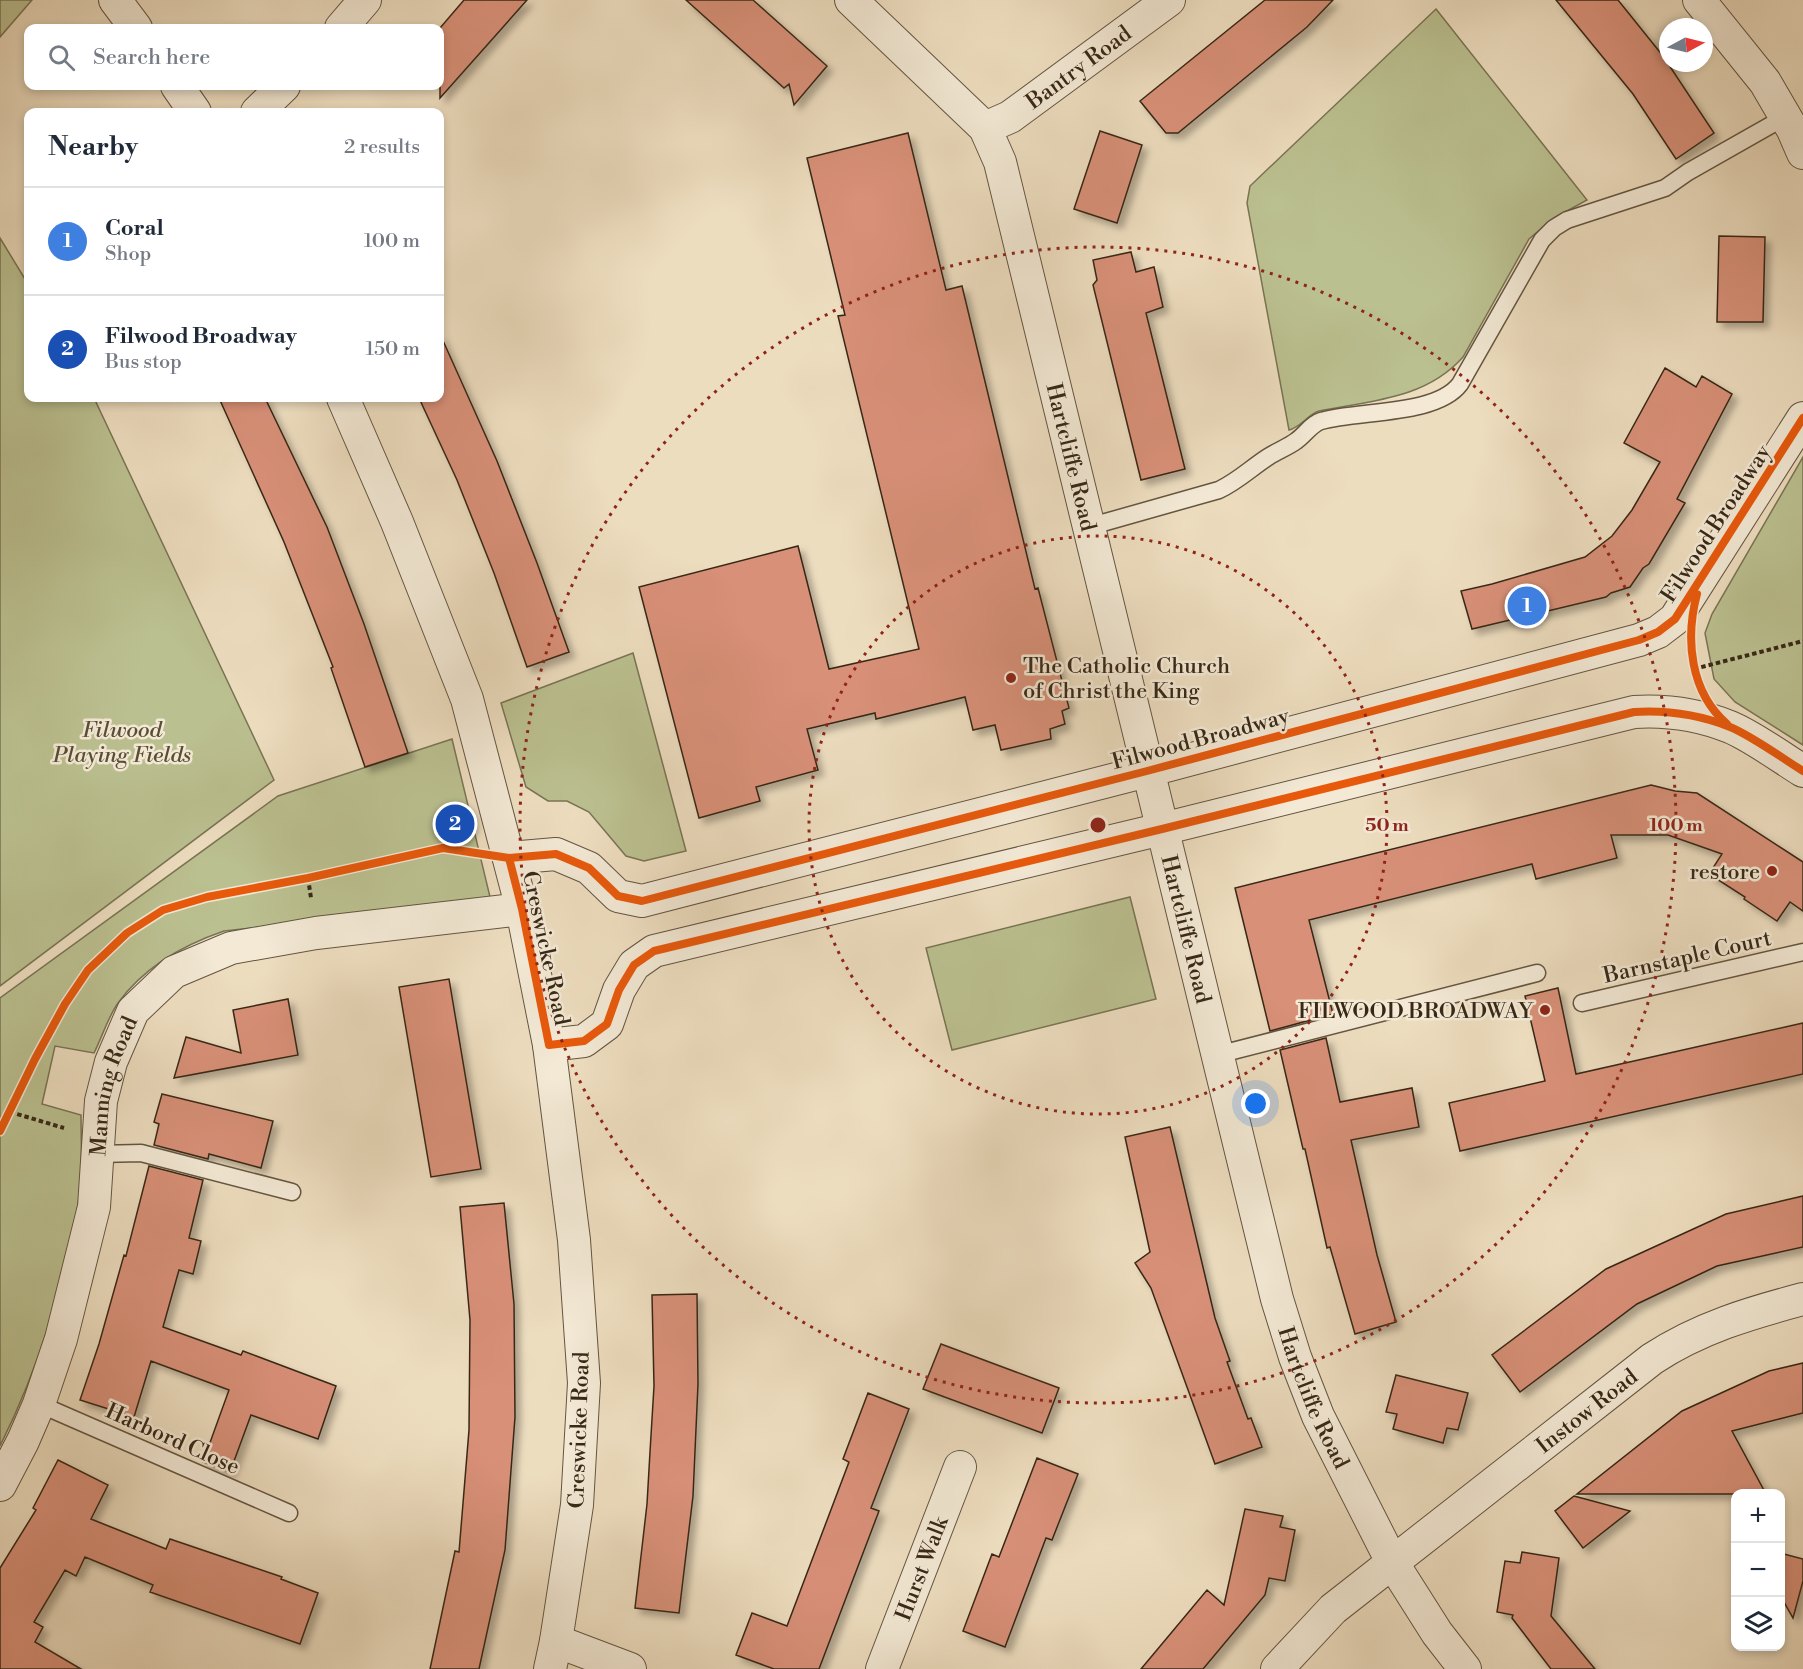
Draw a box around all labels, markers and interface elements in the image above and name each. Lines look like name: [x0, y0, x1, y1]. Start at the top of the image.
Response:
north arrow: [1659, 18, 1713, 72]
street label: Bantry Road: [1020, 20, 1137, 116]
search box: [24, 24, 444, 90]
icon: search: [45, 41, 78, 74]
text: Search here: [93, 44, 210, 71]
text: Nearby: [48, 131, 138, 163]
text: 2 results: [344, 135, 420, 160]
text: Coral: [105, 215, 164, 242]
text: 1: [63, 229, 72, 254]
text: 100 m: [364, 229, 420, 254]
text: Shop: [105, 242, 151, 267]
text: Filwood Broadway: [105, 323, 297, 350]
text: 2: [61, 337, 74, 362]
text: 150 m: [365, 337, 420, 362]
text: Bus stop: [105, 350, 182, 375]
street label: Hartcliffe Road: [1039, 380, 1102, 535]
street label: Filwood Broadway: [1655, 440, 1777, 608]
pin: 1: [1508, 584, 1546, 628]
place label: The Catholic Church of Christ the King: [1023, 653, 1230, 705]
marker: The Catholic Church of Christ the King: [1004, 671, 1018, 685]
street label: Filwood Broadway: [1109, 703, 1292, 776]
park label: Filwood Playing Fields: [52, 717, 191, 769]
pin: 2: [436, 802, 474, 846]
text: 50 m: [1365, 814, 1409, 837]
text: 100 m: [1649, 814, 1703, 837]
centre of rings: [1088, 815, 1108, 835]
street label: Hartcliffe Road: [1154, 853, 1217, 1007]
place label: restore: [1689, 859, 1760, 886]
marker: restore: [1765, 864, 1779, 878]
street label: Creswicke Road: [516, 869, 575, 1028]
street label: Barnstaple Court: [1600, 925, 1774, 990]
place label: FILWOOD BROADWAY: [1298, 998, 1535, 1025]
marker: FILWOOD BROADWAY: [1538, 1003, 1552, 1017]
street label: Manning Road: [85, 1012, 144, 1157]
your location: [1241, 1089, 1270, 1118]
street label: Hartcliffe Road: [1271, 1324, 1355, 1474]
street label: Creswicke Road: [563, 1351, 596, 1509]
street label: Instow Road: [1531, 1363, 1644, 1460]
street label: Harbord Close: [101, 1398, 244, 1481]
map controls: [1731, 1489, 1785, 1651]
button: +: [1731, 1489, 1785, 1543]
street label: Hurst Walk: [890, 1511, 955, 1625]
button: −: [1731, 1543, 1785, 1597]
button: layers: [1731, 1597, 1785, 1651]

